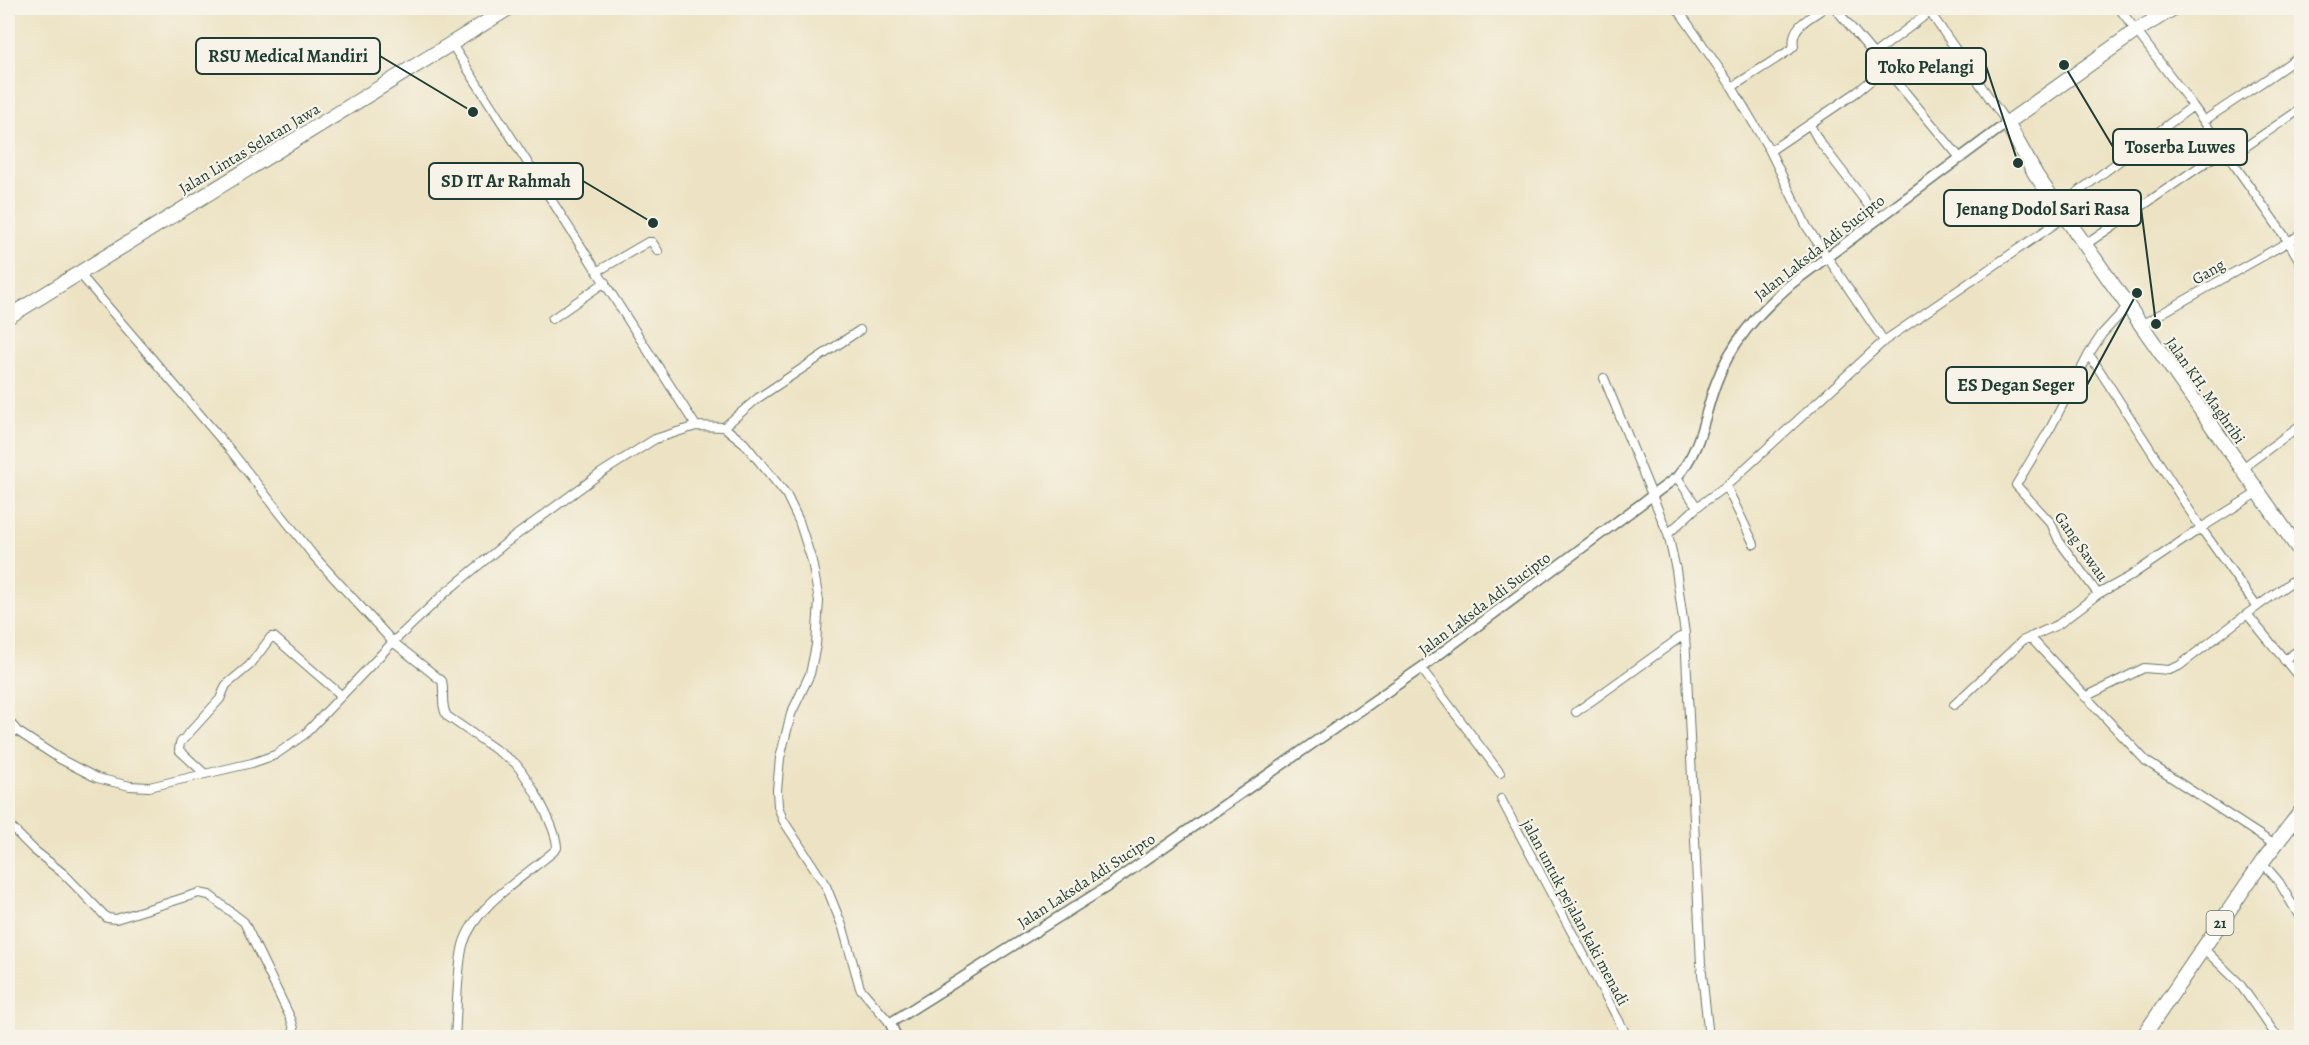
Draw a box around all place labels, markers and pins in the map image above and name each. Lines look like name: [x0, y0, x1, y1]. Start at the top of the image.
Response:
callout: RSU Medical Mandiri: [196, 38, 380, 74]
callout: Toko Pelangi: [1866, 48, 1986, 84]
callout: Toserba Luwes: [2113, 129, 2247, 165]
callout: SD IT Ar Rahmah: [429, 163, 583, 199]
callout: Jenang Dodol Sari Rasa: [1944, 190, 2141, 226]
callout: ES Degan Seger: [1946, 367, 2087, 403]

